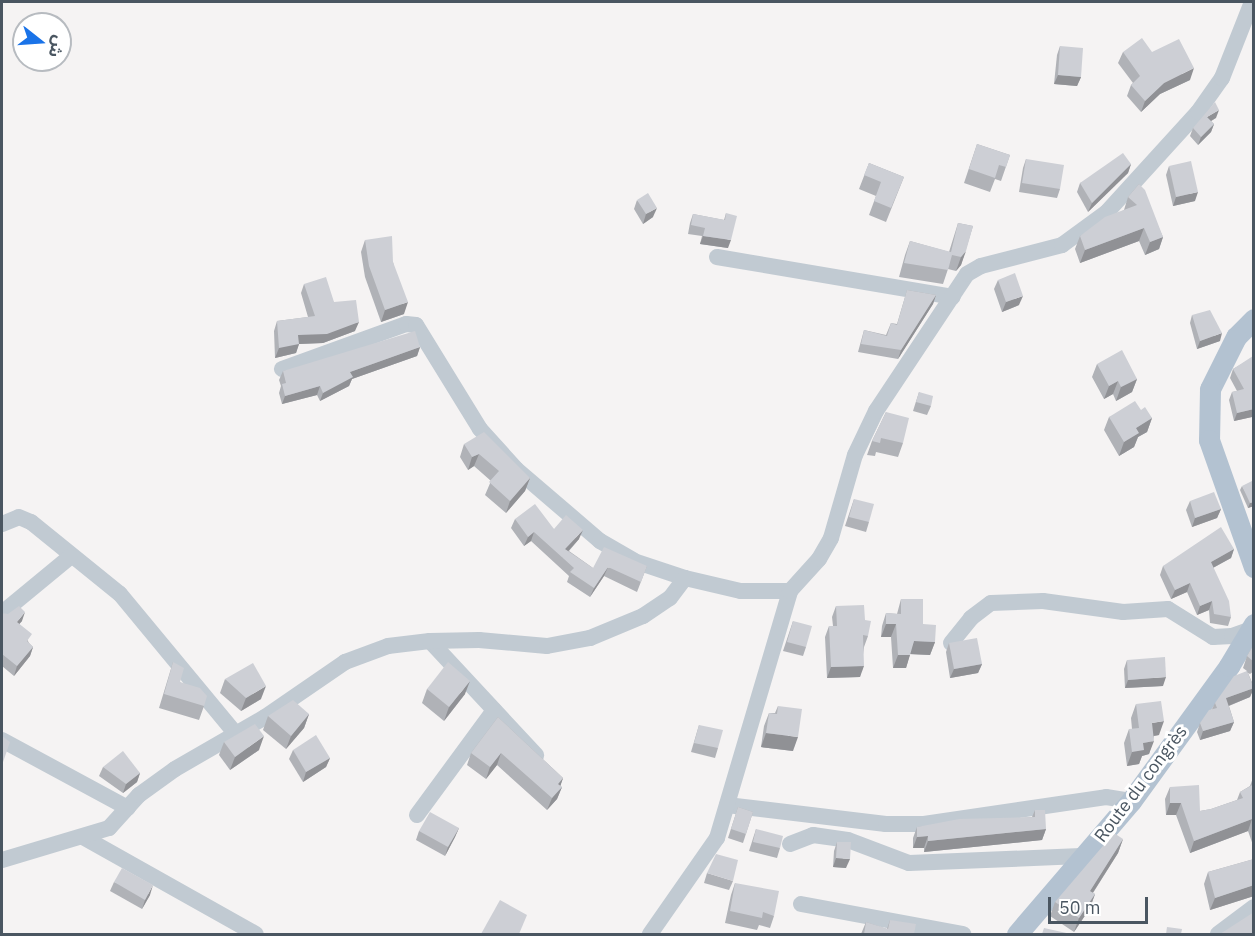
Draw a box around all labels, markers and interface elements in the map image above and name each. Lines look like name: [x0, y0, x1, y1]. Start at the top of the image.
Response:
north arrow: [12, 12, 72, 72]
text: ش: [45, 33, 70, 60]
street label: Route du congrès: [1090, 721, 1192, 847]
scale bar: [1051, 885, 1152, 923]
text: 50 m: [1059, 896, 1101, 919]

